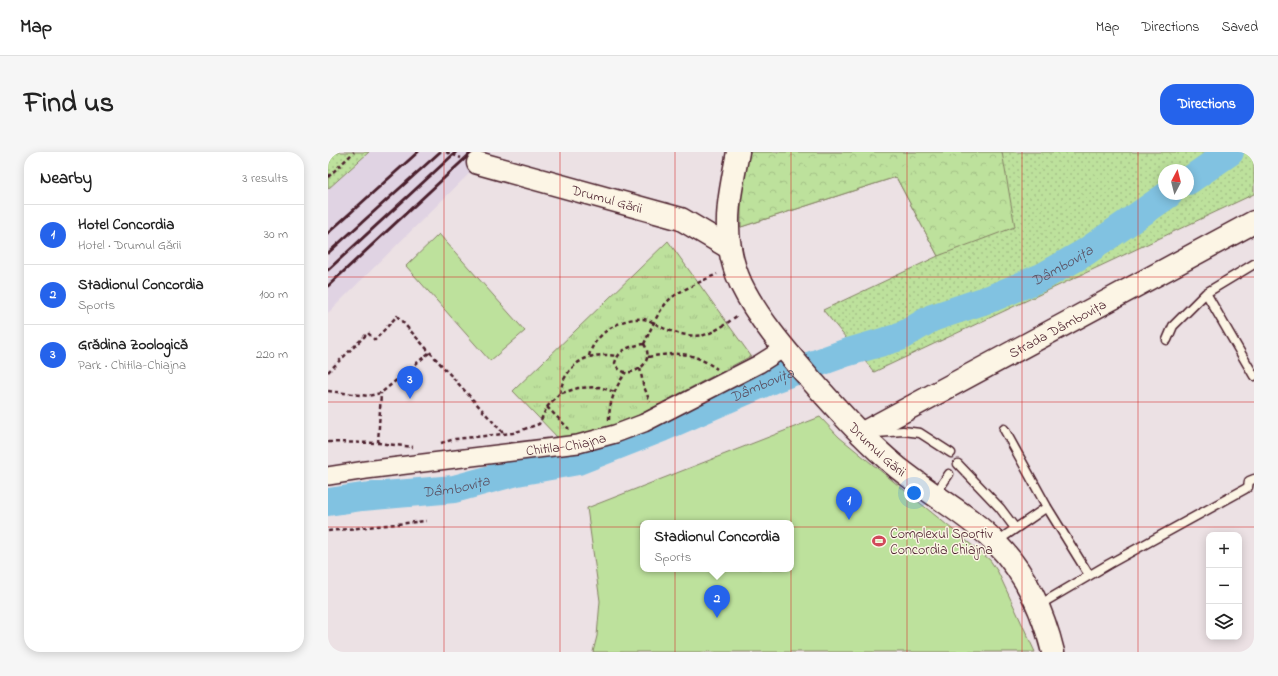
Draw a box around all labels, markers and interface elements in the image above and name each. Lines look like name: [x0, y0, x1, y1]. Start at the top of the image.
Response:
text: Map: [20, 14, 52, 41]
text: Map: [1096, 17, 1119, 38]
text: Directions: [1141, 17, 1199, 38]
text: Saved: [1221, 17, 1258, 38]
text: Find us: [24, 84, 114, 125]
button: Directions: [1160, 84, 1254, 125]
north arrow: [1158, 164, 1194, 200]
text: Nearby: [40, 166, 92, 191]
text: 3 results: [242, 169, 288, 188]
street label: Drumul Gării: [568, 180, 645, 220]
text: Hotel Concordia: [78, 214, 174, 236]
text: 1: [51, 225, 55, 244]
text: 30 m: [264, 225, 288, 244]
text: Hotel · Drumul Gării: [78, 236, 181, 255]
water label: Dâmbovița: [1028, 239, 1099, 292]
text: Stadionul Concordia: [78, 274, 204, 296]
text: 2: [50, 285, 56, 304]
text: 100 m: [259, 285, 288, 304]
street label: Strada Dâmbovița: [1005, 295, 1111, 364]
text: Sports: [78, 296, 115, 315]
text: Grădina Zoologică: [78, 334, 188, 356]
text: 3: [50, 345, 56, 364]
text: 220 m: [256, 345, 288, 364]
text: Park · Chitila-Chiajna: [78, 356, 186, 375]
water label: Dâmbovița: [726, 362, 798, 409]
pin: 3: [397, 366, 423, 399]
street label: Drumul Gării: [842, 417, 910, 483]
street label: Chitila-Chiajna: [525, 428, 609, 462]
water label: Dâmbovița: [421, 470, 493, 504]
your location: [904, 483, 924, 503]
pin: 1: [836, 487, 862, 520]
popup: [640, 520, 794, 572]
place label: Complexul Sportiv Concordia Chiajna: [890, 524, 993, 561]
text: Stadionul Concordia: [654, 526, 780, 548]
map controls: [1206, 532, 1242, 640]
button: +: [1206, 532, 1242, 568]
sports icon: Complexul Sportiv Concordia Chiajna: [871, 533, 887, 549]
text: Sports: [654, 548, 691, 567]
button: −: [1206, 568, 1242, 604]
pin: 2: [704, 585, 730, 618]
button: layers: [1206, 604, 1242, 640]

